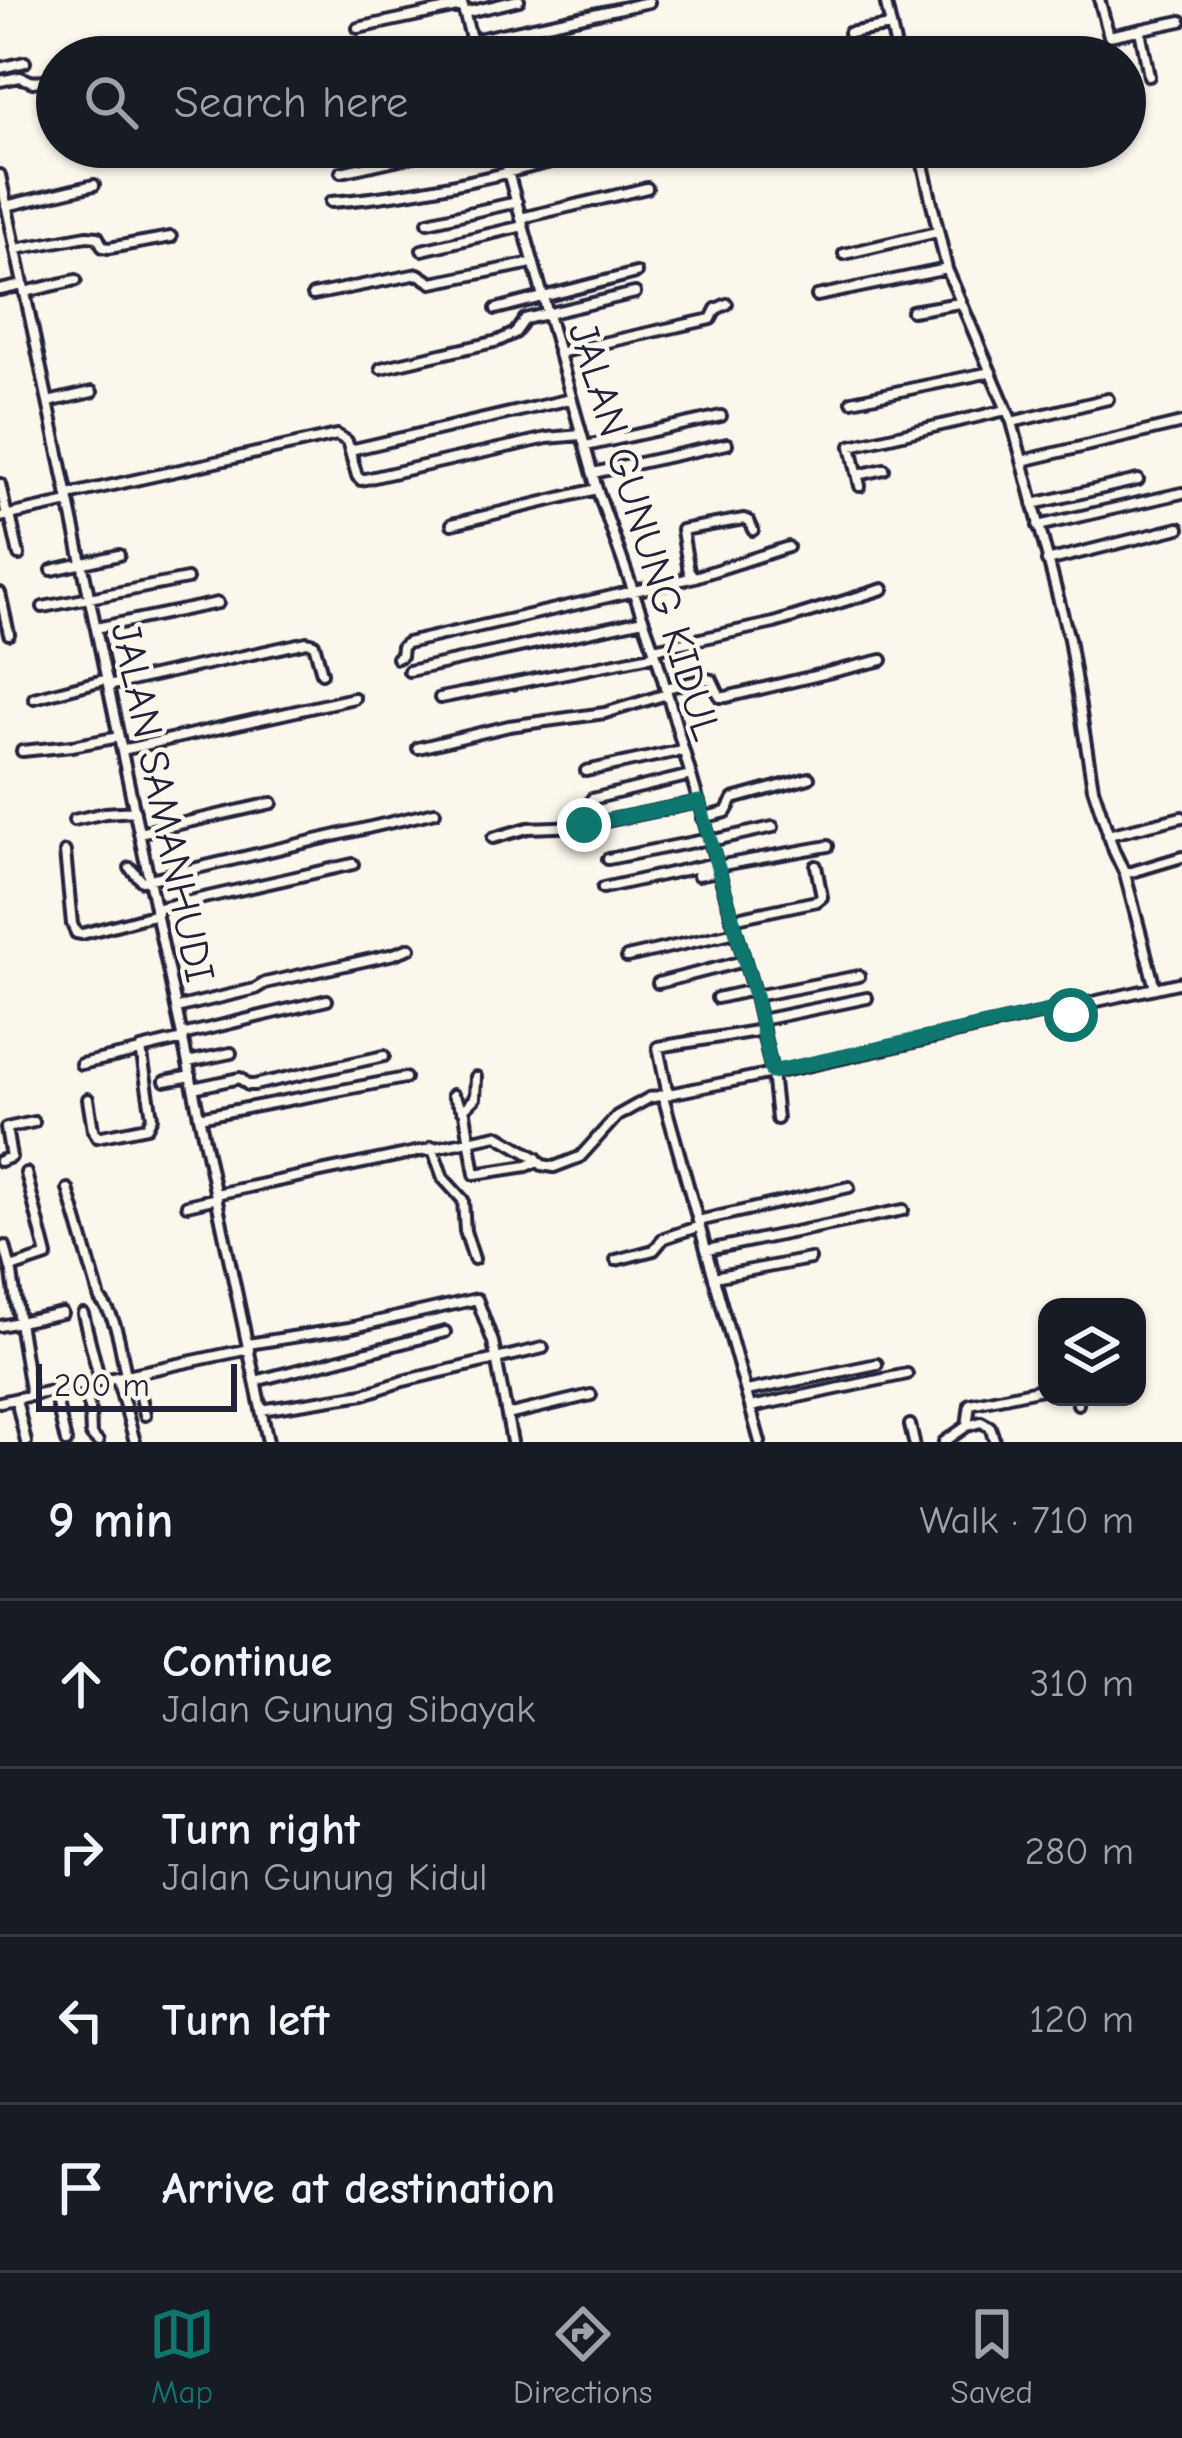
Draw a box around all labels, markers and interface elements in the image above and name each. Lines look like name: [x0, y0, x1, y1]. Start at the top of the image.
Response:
search box: [36, 36, 1146, 168]
icon: search: [78, 69, 144, 135]
text: Search here: [174, 76, 408, 128]
street label: JALAN GUNUNG KIDUL: [558, 316, 732, 746]
street label: JALAN SAMANHUDI: [100, 618, 225, 987]
route end: [557, 798, 611, 852]
route start: [1044, 988, 1098, 1042]
map controls: [1038, 1298, 1146, 1406]
button: layers: [1038, 1298, 1146, 1406]
scale bar: [36, 1358, 237, 1411]
text: 200 m: [54, 1366, 150, 1404]
text: 9 min: [48, 1491, 174, 1550]
text: Walk · 710 m: [919, 1498, 1134, 1543]
text: Continue: [162, 1635, 332, 1687]
icon: ahead: [48, 1651, 114, 1717]
text: 310 m: [1030, 1661, 1134, 1706]
text: Jalan Gunung Sibayak: [162, 1687, 535, 1732]
text: Turn right: [162, 1803, 360, 1855]
icon: right: [48, 1819, 114, 1885]
text: 280 m: [1024, 1829, 1134, 1874]
text: Jalan Gunung Kidul: [162, 1855, 488, 1900]
icon: left: [48, 1987, 114, 2053]
text: Turn left: [162, 1994, 329, 2046]
text: 120 m: [1029, 1997, 1134, 2042]
icon: arrive: [48, 2155, 114, 2221]
text: Arrive at destination: [162, 2162, 555, 2214]
tab: Map: [149, 2301, 215, 2411]
tab: Directions: [513, 2301, 653, 2411]
tab: Saved: [951, 2301, 1033, 2411]

